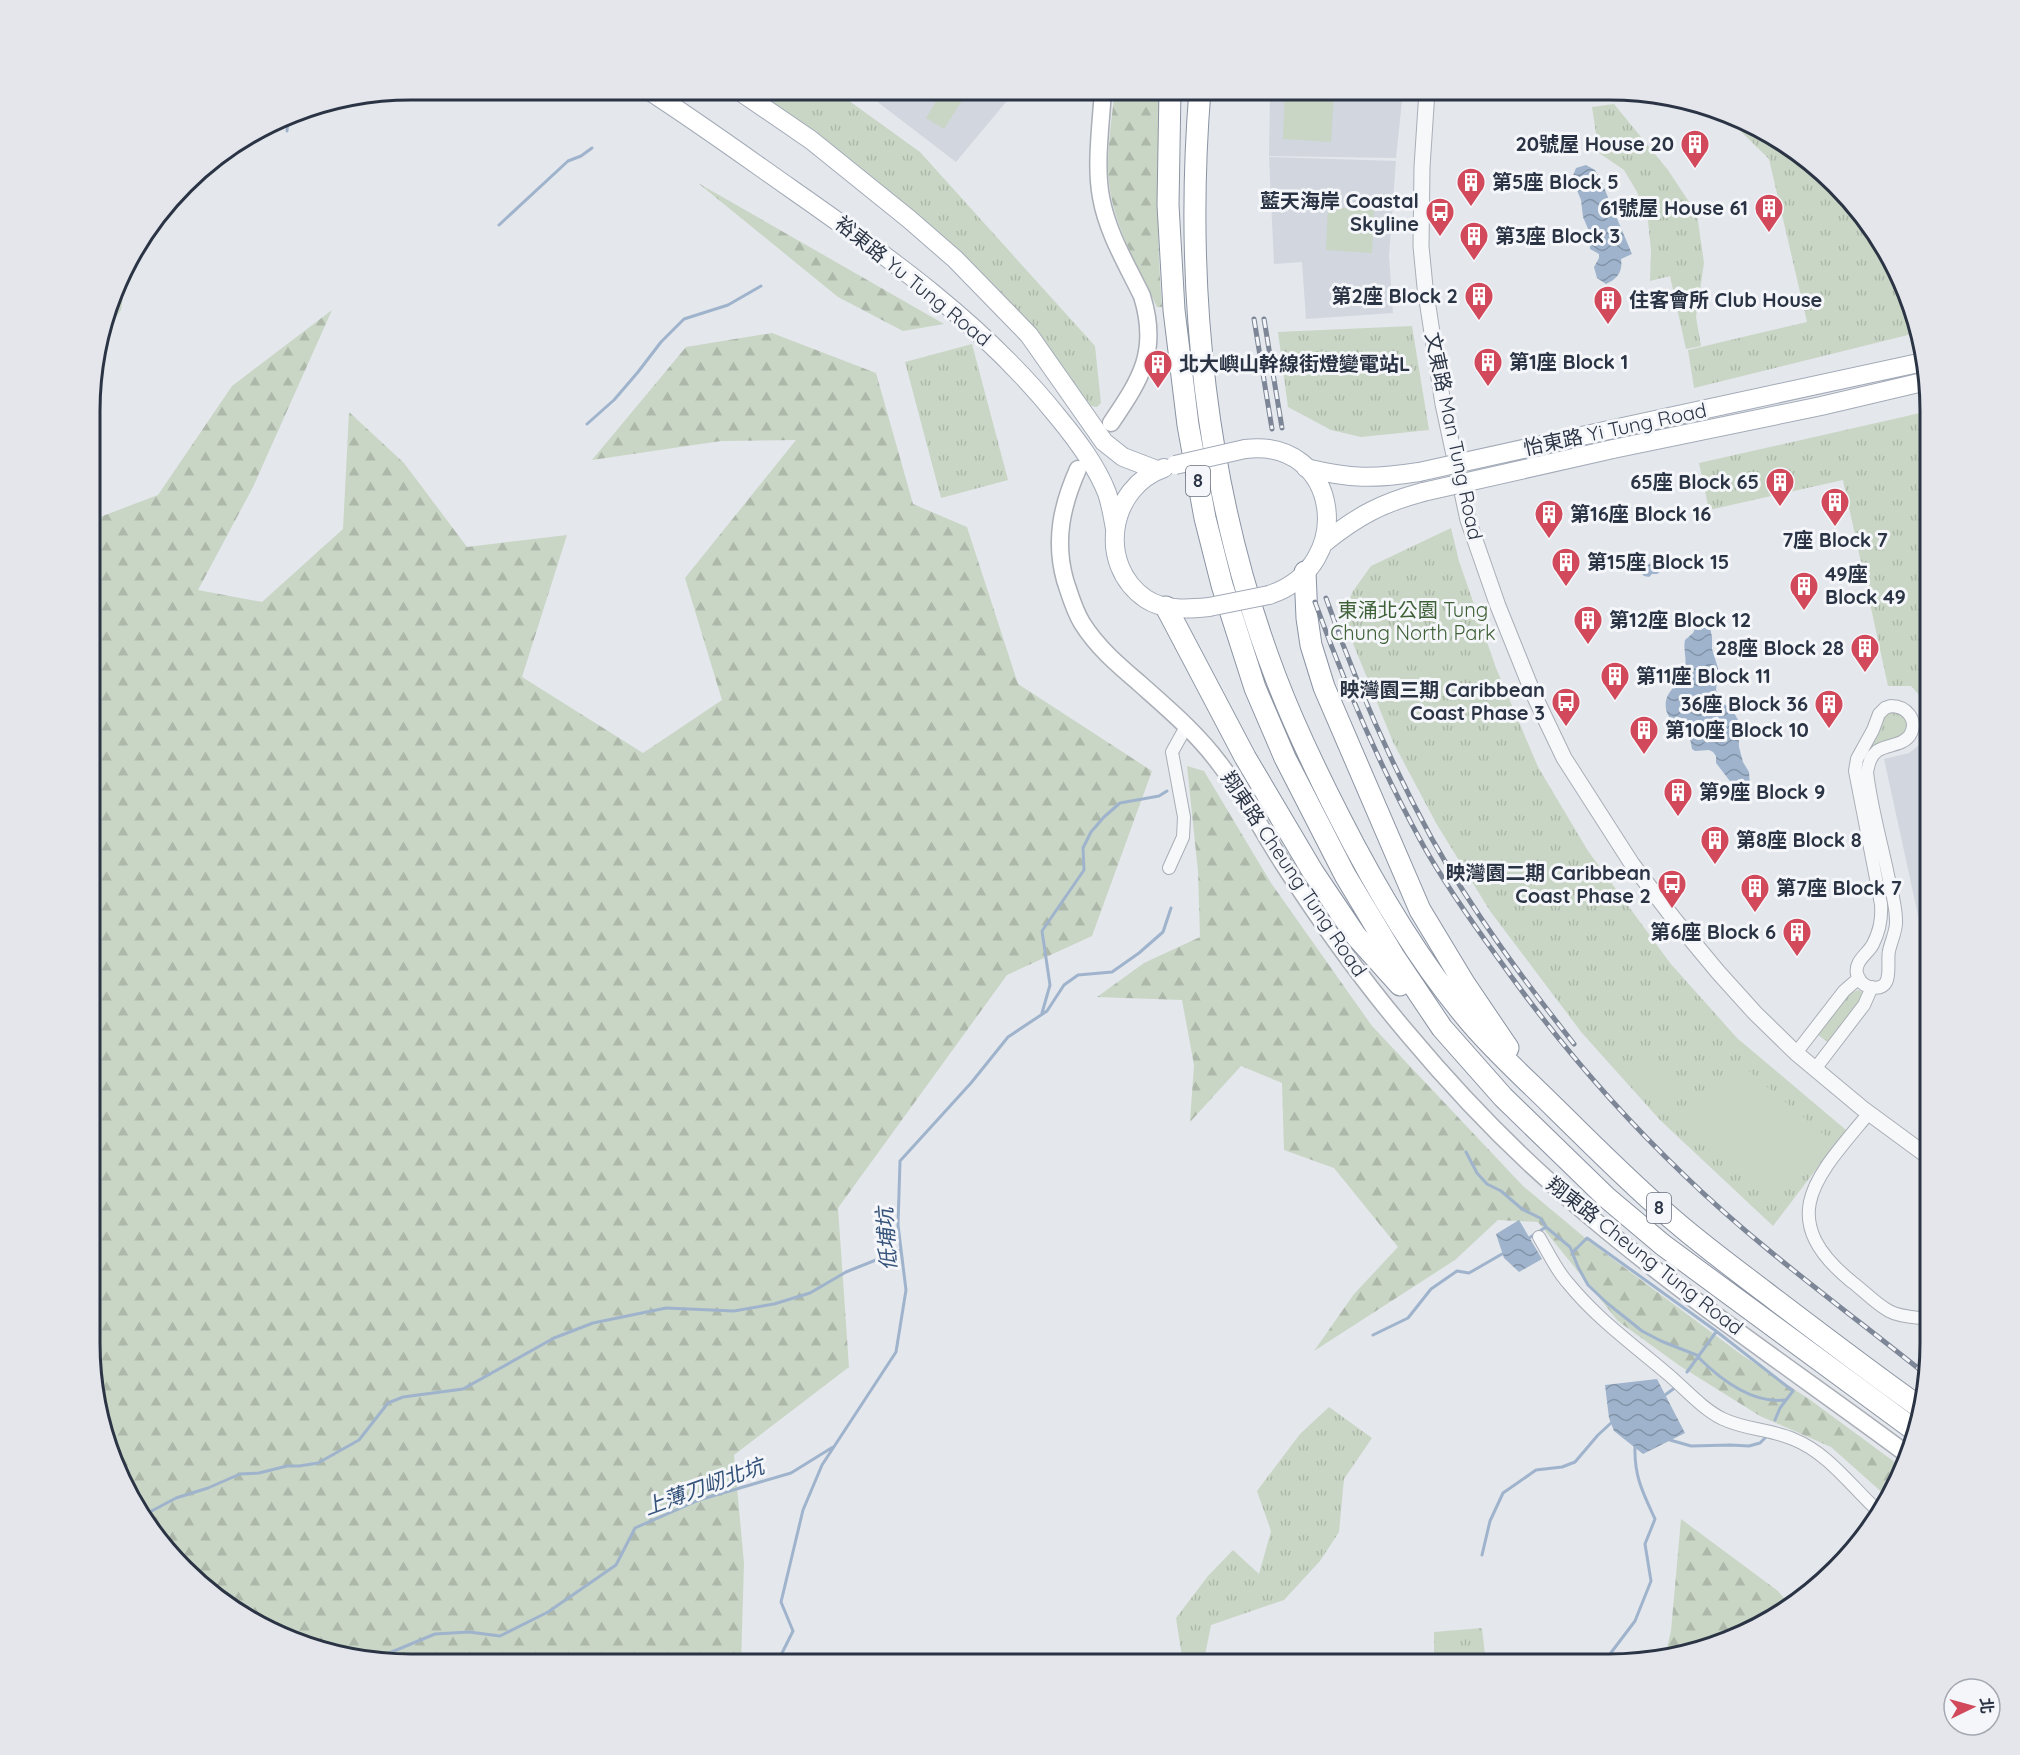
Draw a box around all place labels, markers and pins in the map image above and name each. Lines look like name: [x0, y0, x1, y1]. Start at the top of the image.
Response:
building icon: 20號屋 House 20: [1679, 128, 1711, 170]
place label: 20號屋 House 20: [1515, 131, 1674, 156]
building icon: 第5座 Block 5: [1455, 166, 1487, 208]
place label: 第5座 Block 5: [1492, 169, 1619, 194]
place label: 藍天海岸 Coastal Skyline: [1260, 188, 1419, 236]
building icon: 61號屋 House 61: [1753, 192, 1785, 234]
place label: 61號屋 House 61: [1600, 195, 1748, 220]
bus stop icon: 藍天海岸 Coastal Skyline: [1424, 196, 1456, 238]
building icon: 第3座 Block 3: [1458, 220, 1490, 262]
place label: 第3座 Block 3: [1495, 223, 1620, 248]
building icon: 第2座 Block 2: [1463, 280, 1495, 322]
place label: 第2座 Block 2: [1332, 283, 1458, 308]
building icon: 住客會所 Club House: [1592, 284, 1624, 326]
place label: 住客會所 Club House: [1629, 287, 1822, 312]
building icon: 第1座 Block 1: [1472, 346, 1504, 388]
building icon: 北大嶼山幹線街燈變電站L: [1142, 348, 1174, 390]
place label: 第1座 Block 1: [1509, 349, 1628, 374]
place label: 北大嶼山幹線街燈變電站L: [1179, 351, 1410, 376]
building icon: 65座 Block 65: [1764, 466, 1796, 508]
place label: 65座 Block 65: [1630, 469, 1759, 494]
building icon: 7座 Block 7: [1819, 486, 1851, 528]
building icon: 第16座 Block 16: [1533, 498, 1565, 540]
place label: 第16座 Block 16: [1570, 501, 1711, 526]
place label: 7座 Block 7: [1782, 527, 1888, 552]
building icon: 第15座 Block 15: [1550, 546, 1582, 588]
place label: 第15座 Block 15: [1587, 549, 1729, 574]
place label: 49座 Block 49: [1825, 561, 1906, 609]
building icon: 49座 Block 49: [1788, 570, 1820, 612]
building icon: 第12座 Block 12: [1572, 604, 1604, 646]
place label: 第12座 Block 12: [1609, 607, 1751, 632]
building icon: 28座 Block 28: [1849, 632, 1881, 674]
place label: 28座 Block 28: [1716, 635, 1844, 660]
building icon: 第11座 Block 11: [1599, 660, 1631, 702]
place label: 第11座 Block 11: [1636, 663, 1771, 688]
place label: 映灣園三期 Caribbean Coast Phase 3: [1339, 677, 1545, 725]
bus stop icon: 映灣園三期 Caribbean Coast Phase 3: [1550, 686, 1582, 728]
building icon: 36座 Block 36: [1813, 688, 1845, 730]
place label: 36座 Block 36: [1681, 691, 1808, 716]
building icon: 第10座 Block 10: [1628, 714, 1660, 756]
place label: 第10座 Block 10: [1665, 717, 1809, 742]
building icon: 第9座 Block 9: [1662, 776, 1694, 818]
place label: 第9座 Block 9: [1699, 779, 1825, 804]
building icon: 第8座 Block 8: [1699, 824, 1731, 866]
place label: 第8座 Block 8: [1736, 827, 1862, 852]
place label: 映灣園二期 Caribbean Coast Phase 2: [1445, 860, 1651, 908]
bus stop icon: 映灣園二期 Caribbean Coast Phase 2: [1656, 868, 1688, 910]
building icon: 第7座 Block 7: [1739, 872, 1771, 914]
place label: 第7座 Block 7: [1776, 875, 1902, 900]
building icon: 第6座 Block 6: [1781, 916, 1813, 958]
place label: 第6座 Block 6: [1650, 919, 1776, 944]

